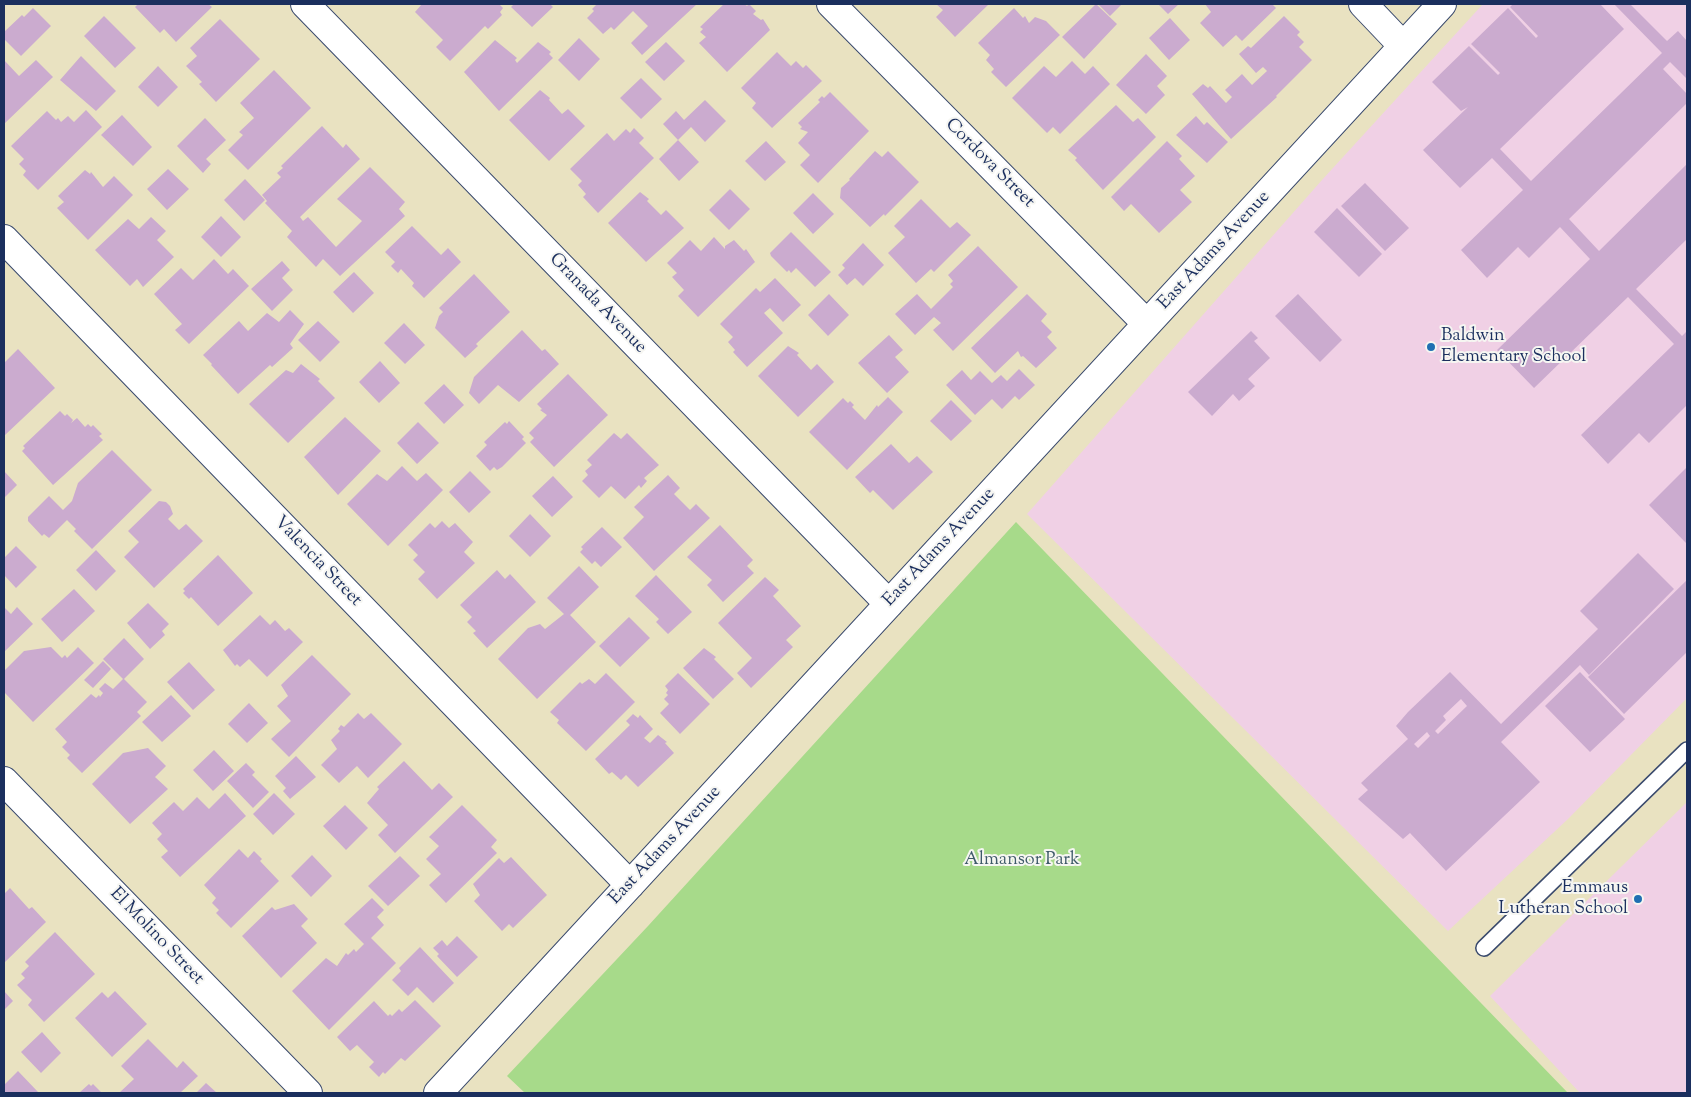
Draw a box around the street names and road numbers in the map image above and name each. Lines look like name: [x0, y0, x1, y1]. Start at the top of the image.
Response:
street label: Cordova Street: [940, 115, 1038, 213]
street label: East Adams Avenue: [1154, 187, 1276, 315]
street label: Granada Avenue: [544, 249, 650, 359]
street label: East Adams Avenue: [879, 484, 1001, 612]
street label: Valencia Street: [268, 512, 366, 612]
street label: East Adams Avenue: [605, 782, 727, 910]
street label: El Molino Street: [104, 884, 208, 990]

